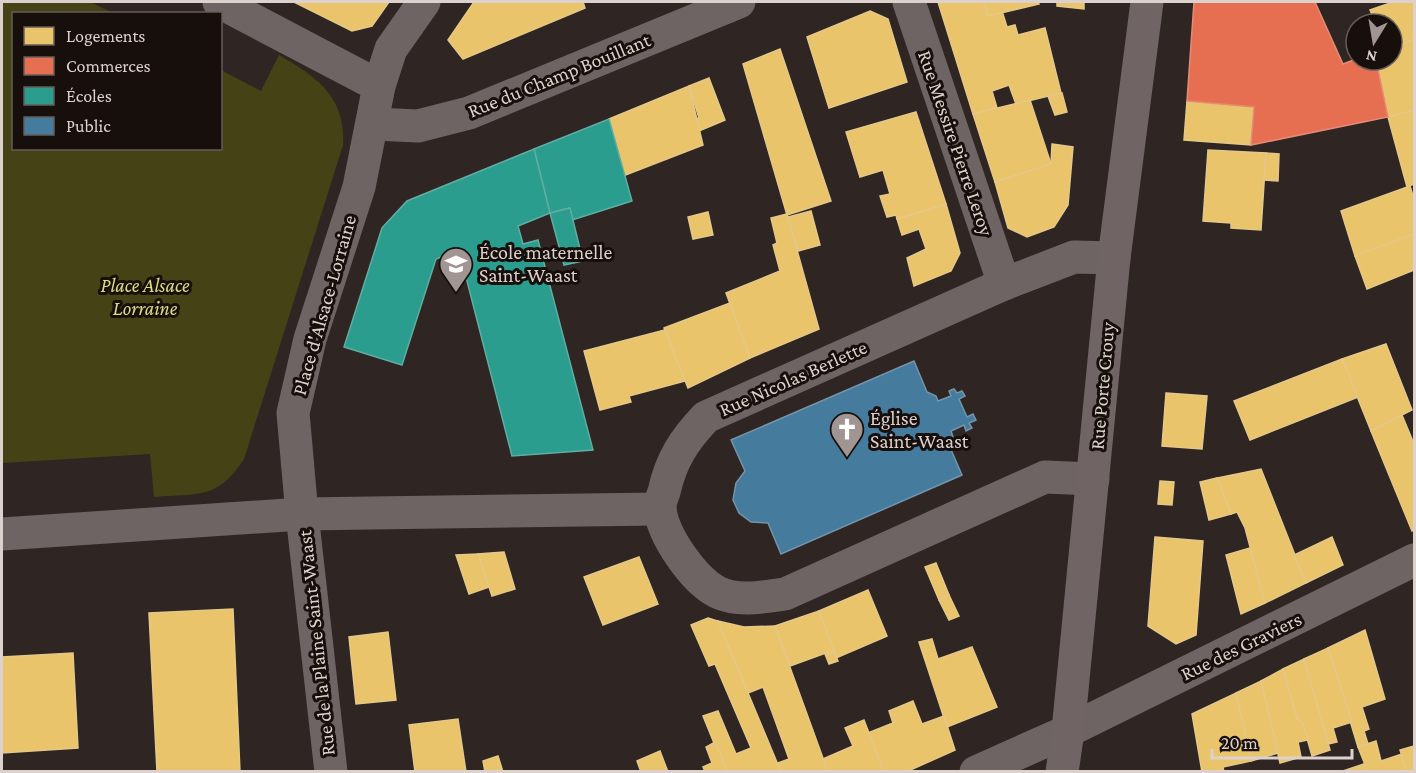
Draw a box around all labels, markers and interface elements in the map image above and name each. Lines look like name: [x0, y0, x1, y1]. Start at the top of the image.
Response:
legend: [12, 12, 222, 150]
north arrow: [1344, 12, 1404, 72]
text: Logements: [66, 26, 145, 46]
street label: Rue du Champ Bouillant: [465, 28, 654, 123]
street label: Rue Messire Pierre Leroy: [913, 47, 998, 240]
text: N: [1364, 47, 1378, 66]
text: Commerces: [66, 56, 151, 76]
text: Écoles: [66, 86, 112, 106]
text: Public: [66, 116, 111, 136]
street label: Place d'Alsace-Lorraine: [288, 212, 360, 398]
place label: École maternelle Saint-Waast: [479, 241, 613, 286]
school or university icon: École maternelle Saint-Waast: [438, 246, 474, 293]
park label: Place Alsace Lorraine: [100, 274, 190, 319]
street label: Rue Porte Crouy: [1085, 321, 1120, 451]
street label: Rue Nicolas Berlette: [716, 335, 870, 420]
place label: Église Saint-Waast: [870, 407, 969, 452]
church icon: Église Saint-Waast: [829, 411, 865, 458]
street label: Rue de la Plaine Saint-Waast: [293, 529, 339, 757]
street label: Rue des Graviers: [1177, 607, 1305, 685]
scale bar: [1212, 722, 1352, 760]
text: 20 m: [1221, 733, 1258, 753]

